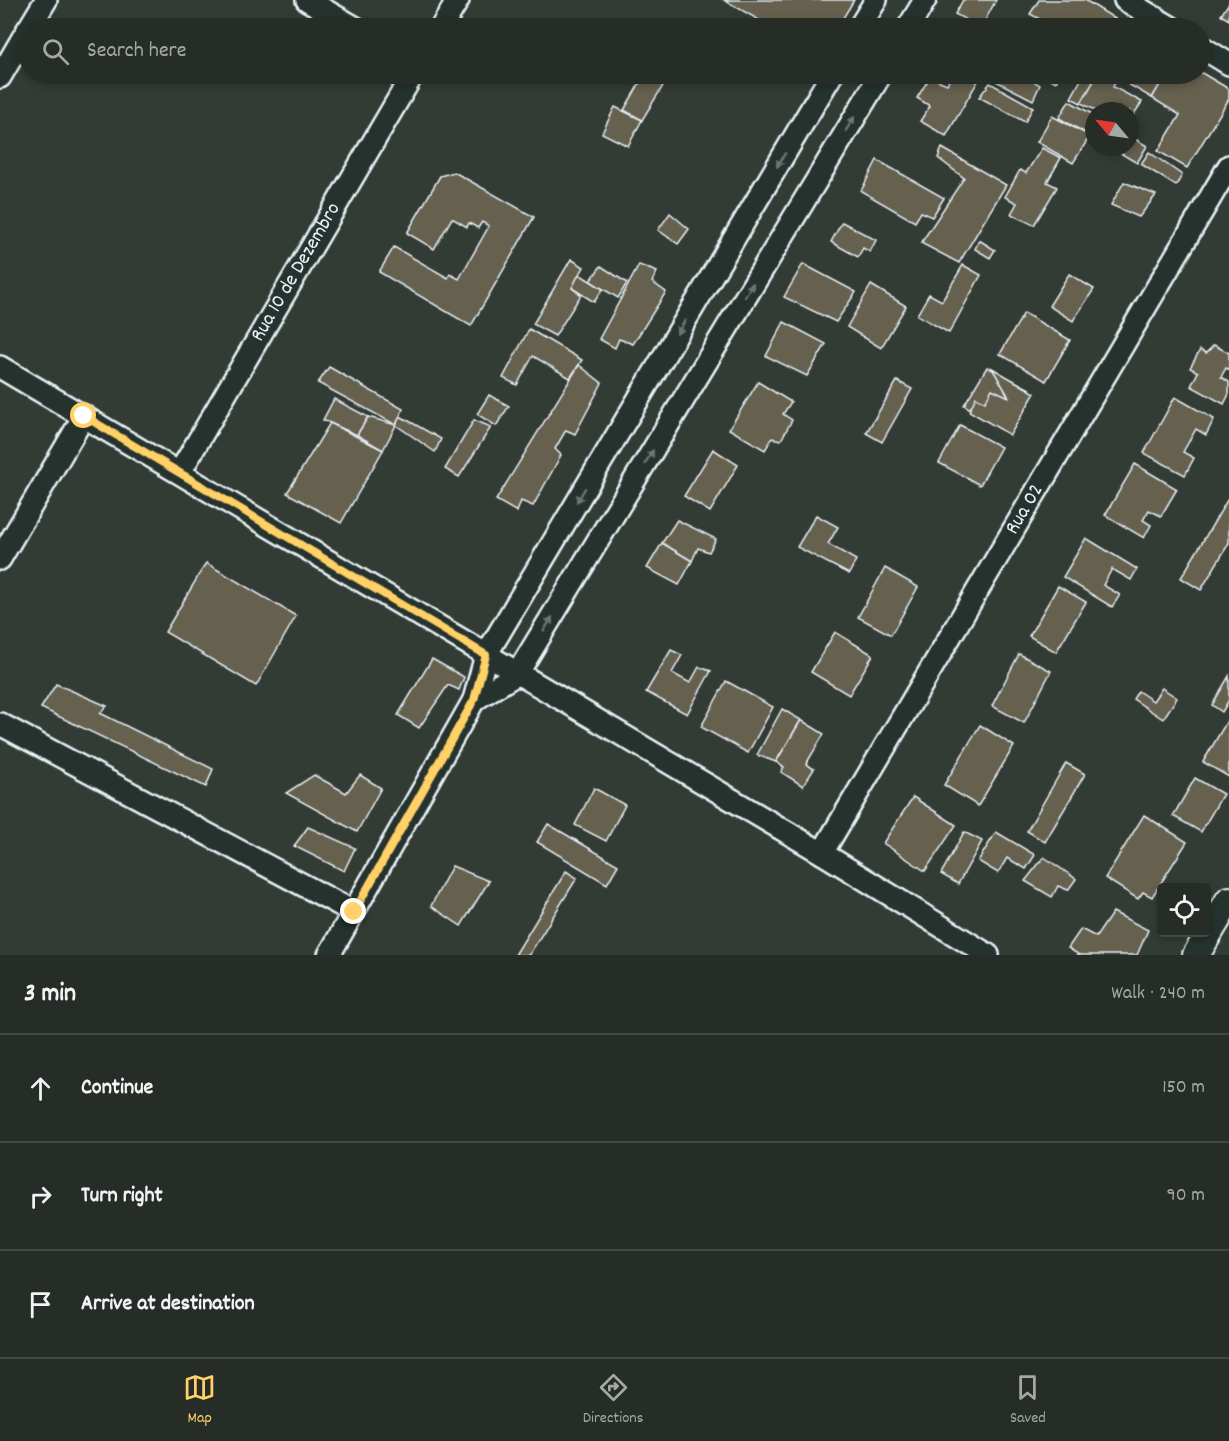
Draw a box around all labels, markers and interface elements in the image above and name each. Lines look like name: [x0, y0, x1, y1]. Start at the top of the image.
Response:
search box: [18, 18, 1211, 84]
icon: search: [39, 35, 72, 68]
text: Search here: [87, 36, 186, 67]
north arrow: [1085, 102, 1139, 156]
one-way arrow: [845, 116, 856, 132]
one-way arrow: [775, 152, 786, 168]
street label: Rua 10 de Dezembro: [244, 197, 349, 348]
one-way arrow: [744, 282, 755, 298]
one-way arrow: [676, 319, 686, 336]
route start: [70, 402, 96, 428]
one-way arrow: [643, 449, 654, 465]
street label: Rua 02: [999, 479, 1052, 541]
one-way arrow: [576, 487, 587, 503]
one-way arrow: [542, 616, 553, 632]
map controls: [1157, 883, 1211, 937]
button: locate: [1157, 883, 1211, 937]
route end: [340, 898, 366, 924]
text: 3 min: [24, 976, 76, 1013]
text: Walk · 240 m: [1111, 980, 1205, 1008]
icon: ahead: [24, 1072, 57, 1105]
text: Continue: [81, 1073, 153, 1104]
text: 150 m: [1162, 1074, 1205, 1102]
icon: right: [24, 1180, 57, 1213]
text: Turn right: [81, 1181, 163, 1212]
text: 90 m: [1167, 1182, 1205, 1210]
icon: arrive: [24, 1288, 57, 1321]
text: Arrive at destination: [81, 1289, 255, 1320]
tab: Map: [183, 1371, 216, 1430]
tab: Directions: [583, 1371, 643, 1430]
tab: Saved: [1010, 1371, 1046, 1430]

